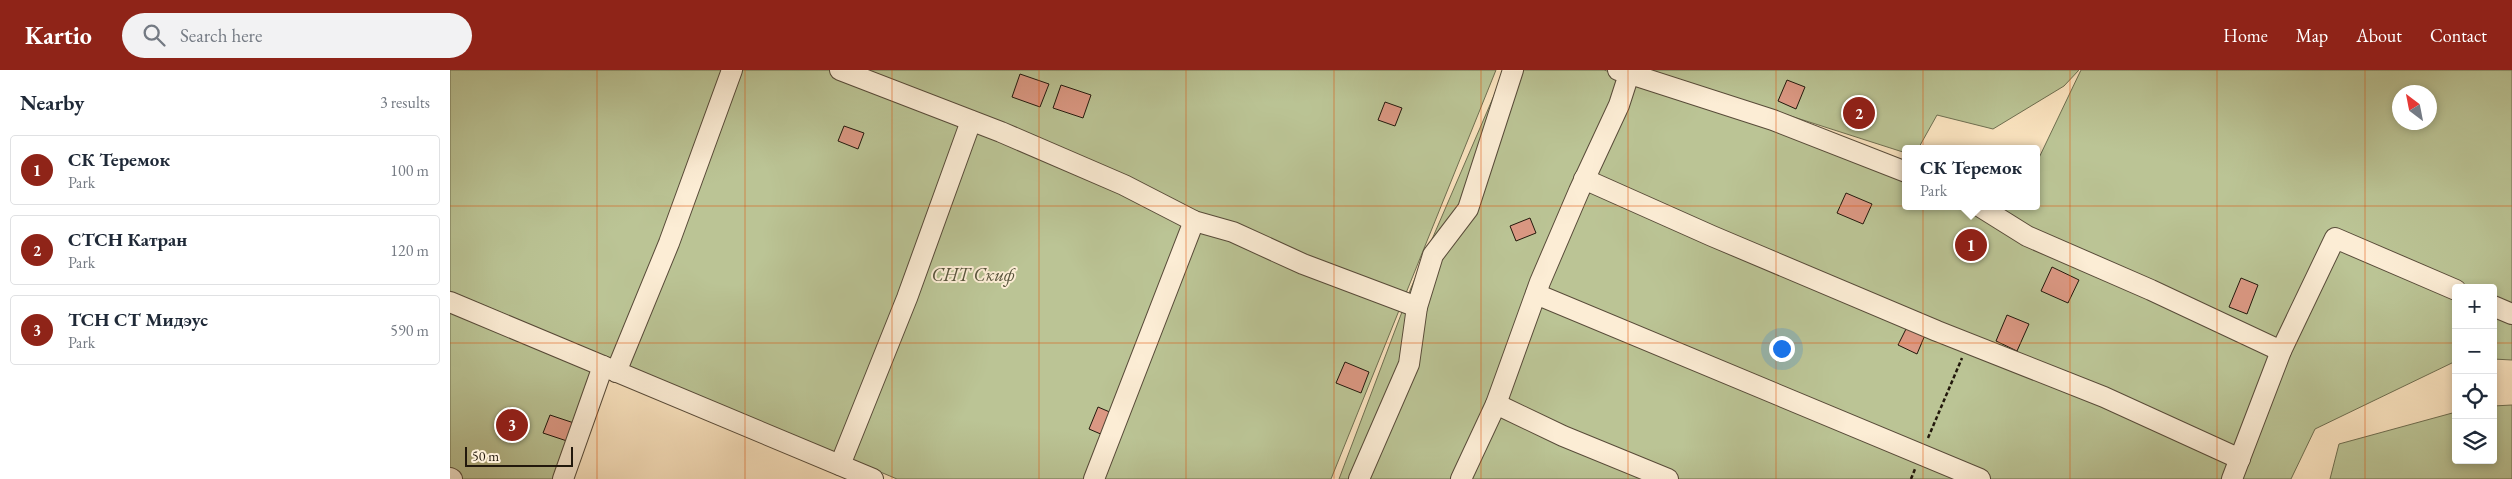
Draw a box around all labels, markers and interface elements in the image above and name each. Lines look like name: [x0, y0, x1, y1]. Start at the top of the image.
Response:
search box: [122, 13, 472, 58]
text: Kartio: [25, 20, 92, 51]
icon: search: [140, 21, 168, 49]
text: Search here: [180, 23, 262, 48]
text: Home: [2223, 24, 2268, 47]
text: Map: [2296, 24, 2328, 47]
text: About: [2356, 24, 2402, 47]
text: Contact: [2430, 24, 2487, 47]
north arrow: [2392, 85, 2437, 130]
text: Nearby: [20, 89, 84, 116]
text: 3 results: [380, 92, 430, 113]
pin: 2: [1843, 94, 1875, 132]
popup: [1902, 145, 2040, 210]
text: СК Теремок: [68, 147, 170, 172]
text: СК Теремок: [1920, 155, 2022, 180]
text: 1: [33, 160, 41, 181]
text: 100 m: [390, 160, 429, 181]
text: Park: [68, 172, 95, 193]
text: Park: [1920, 180, 1947, 201]
pin: 1: [1955, 226, 1987, 264]
text: СТСН Катран: [68, 227, 187, 252]
text: 2: [33, 240, 41, 261]
text: 120 m: [390, 240, 429, 261]
text: Park: [68, 252, 95, 273]
park label: СНТ Скиф: [932, 262, 1017, 287]
map controls: [2452, 284, 2497, 464]
button: +: [2452, 284, 2497, 329]
text: ТСН СТ Мидэус: [68, 307, 208, 332]
text: 3: [33, 320, 41, 341]
text: 590 m: [390, 320, 429, 341]
button: −: [2452, 329, 2497, 374]
text: Park: [68, 332, 95, 353]
your location: [1769, 336, 1795, 362]
button: locate: [2452, 374, 2497, 419]
pin: 3: [496, 406, 528, 444]
button: layers: [2452, 419, 2497, 464]
scale bar: [465, 444, 572, 467]
text: 50 m: [472, 447, 499, 465]

